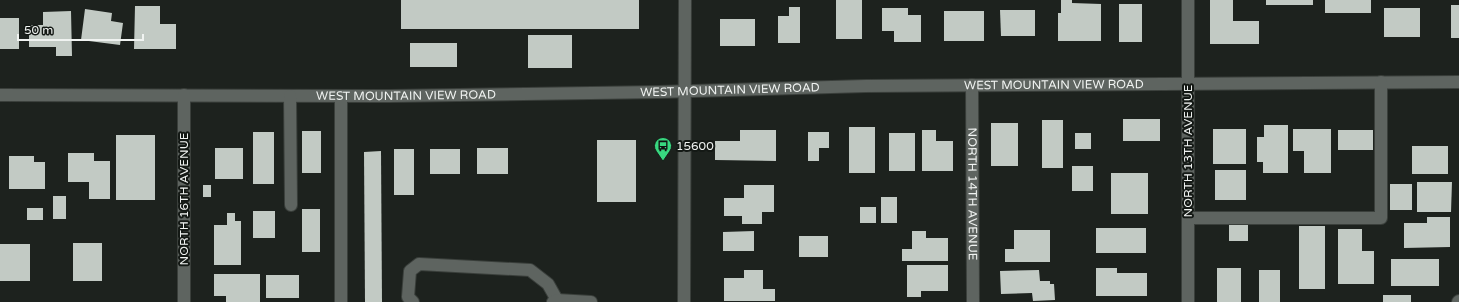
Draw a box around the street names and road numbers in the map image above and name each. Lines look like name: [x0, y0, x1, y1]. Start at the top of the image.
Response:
street label: WEST MOUNTAIN VIEW ROAD: [964, 77, 1144, 92]
street label: WEST MOUNTAIN VIEW ROAD: [640, 80, 820, 99]
street label: NORTH 13TH AVENUE: [1181, 84, 1195, 217]
street label: WEST MOUNTAIN VIEW ROAD: [316, 87, 496, 103]
street label: NORTH 14TH AVENUE: [965, 128, 980, 261]
street label: NORTH 16TH AVENUE: [177, 132, 191, 265]

